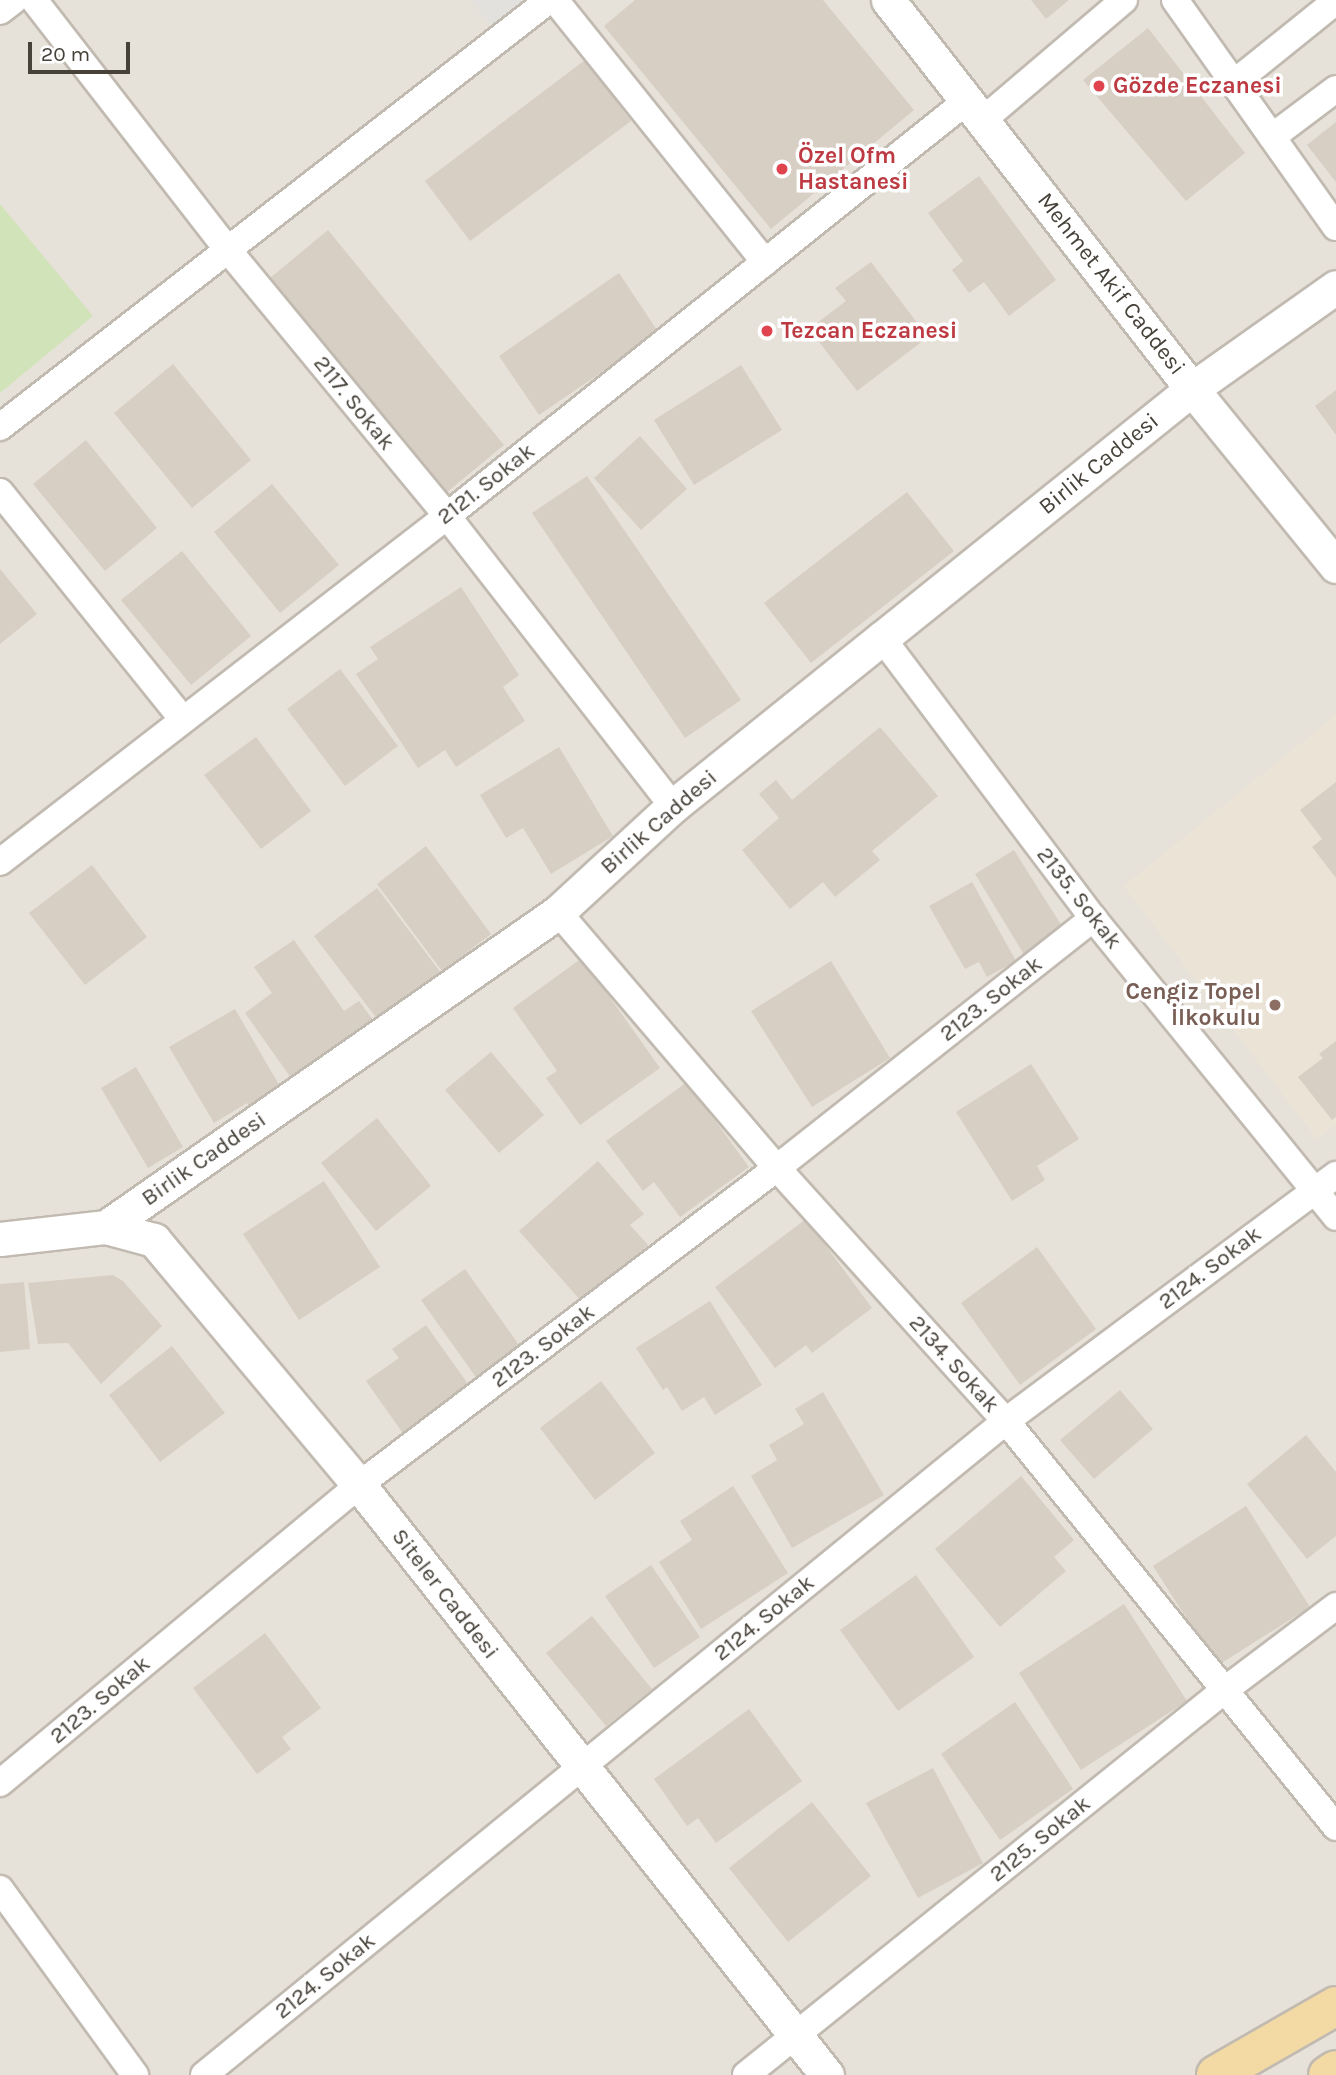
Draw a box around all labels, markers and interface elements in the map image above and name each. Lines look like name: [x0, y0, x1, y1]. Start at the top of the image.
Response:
scale bar: [32, 28, 133, 72]
text: 20 m: [41, 42, 90, 66]
place label: Gözde Eczanesi: [1113, 72, 1282, 100]
marker: Gözde Eczanesi: [1091, 78, 1107, 94]
place label: Özel Ofm Hastanesi: [798, 142, 909, 196]
marker: Özel Ofm Hastanesi: [772, 159, 792, 179]
street label: Mehmet Akif Caddesi: [1031, 187, 1191, 381]
place label: Tezcan Eczanesi: [781, 317, 957, 345]
marker: Tezcan Eczanesi: [759, 323, 775, 339]
street label: 2117. Sokak: [307, 350, 401, 456]
street label: Birlik Caddesi: [1034, 407, 1164, 521]
street label: 2121. Sokak: [432, 437, 540, 531]
street label: Birlik Caddesi: [595, 764, 723, 880]
street label: 2135. Sokak: [1031, 841, 1127, 955]
street label: 2123. Sokak: [934, 950, 1048, 1048]
place label: Cengiz Topel İlkokulu: [1125, 978, 1261, 1032]
marker: Cengiz Topel İlkokulu: [1267, 997, 1283, 1013]
street label: Birlik Caddesi: [136, 1106, 272, 1212]
street label: 2124. Sokak: [1153, 1220, 1267, 1316]
street label: 2123. Sokak: [486, 1298, 600, 1394]
street label: 2134. Sokak: [903, 1309, 1005, 1419]
street label: Siteler Caddesi: [385, 1523, 505, 1665]
street label: 2124. Sokak: [708, 1569, 820, 1667]
street label: 2123. Sokak: [44, 1650, 156, 1750]
street label: 2125. Sokak: [984, 1790, 1096, 1888]
street label: 2124. Sokak: [269, 1927, 381, 2025]

